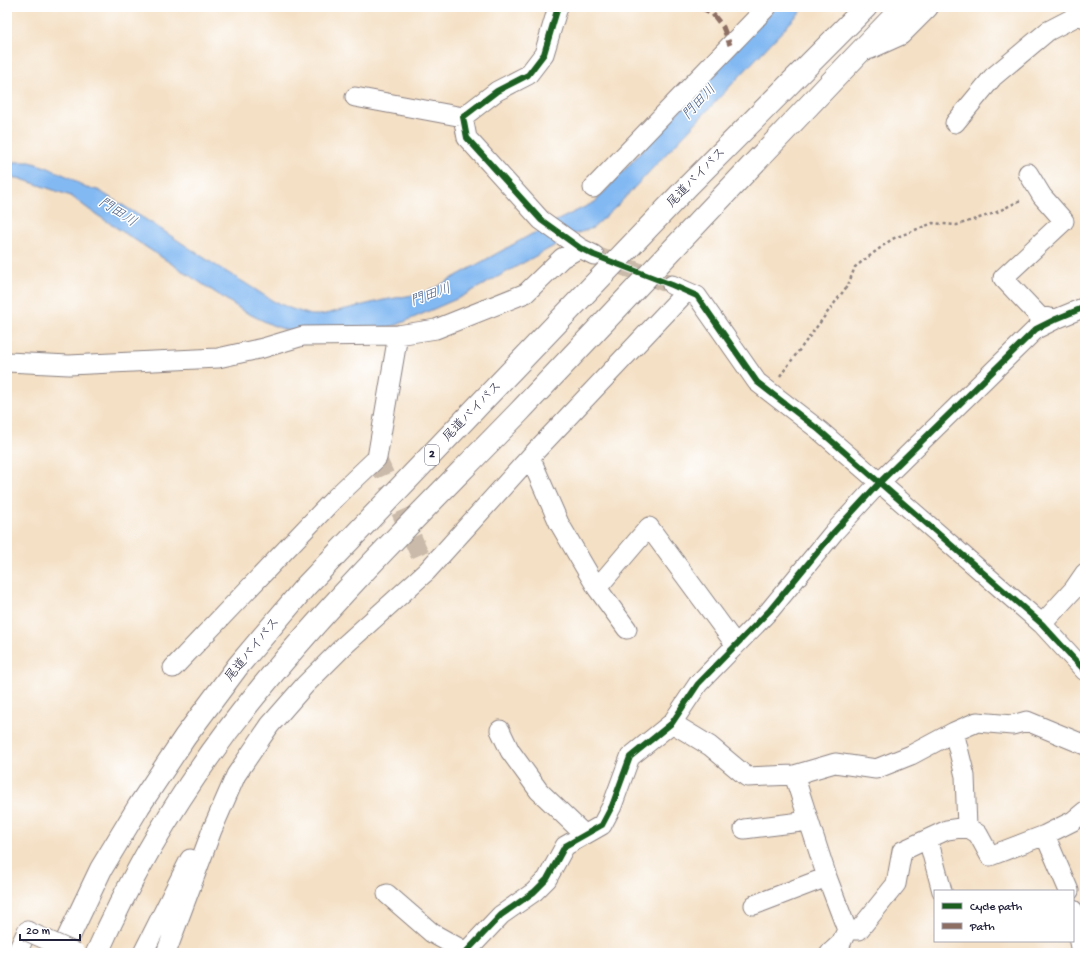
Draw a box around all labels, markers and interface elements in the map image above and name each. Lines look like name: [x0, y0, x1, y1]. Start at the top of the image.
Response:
water label: 門田川: [679, 82, 721, 124]
street label: 尾道バイパス: [664, 144, 729, 211]
water label: 門田川: [95, 194, 139, 232]
water label: 門田川: [408, 281, 454, 311]
street label: 尾道バイパス: [440, 378, 505, 445]
road number: 2: [425, 445, 439, 465]
street label: 尾道バイパス: [222, 614, 283, 685]
legend: [934, 890, 1074, 942]
text: Cycle path: [970, 901, 1023, 915]
scale bar: [20, 916, 80, 942]
text: Path: [969, 921, 995, 935]
text: 20 m: [26, 925, 51, 939]

